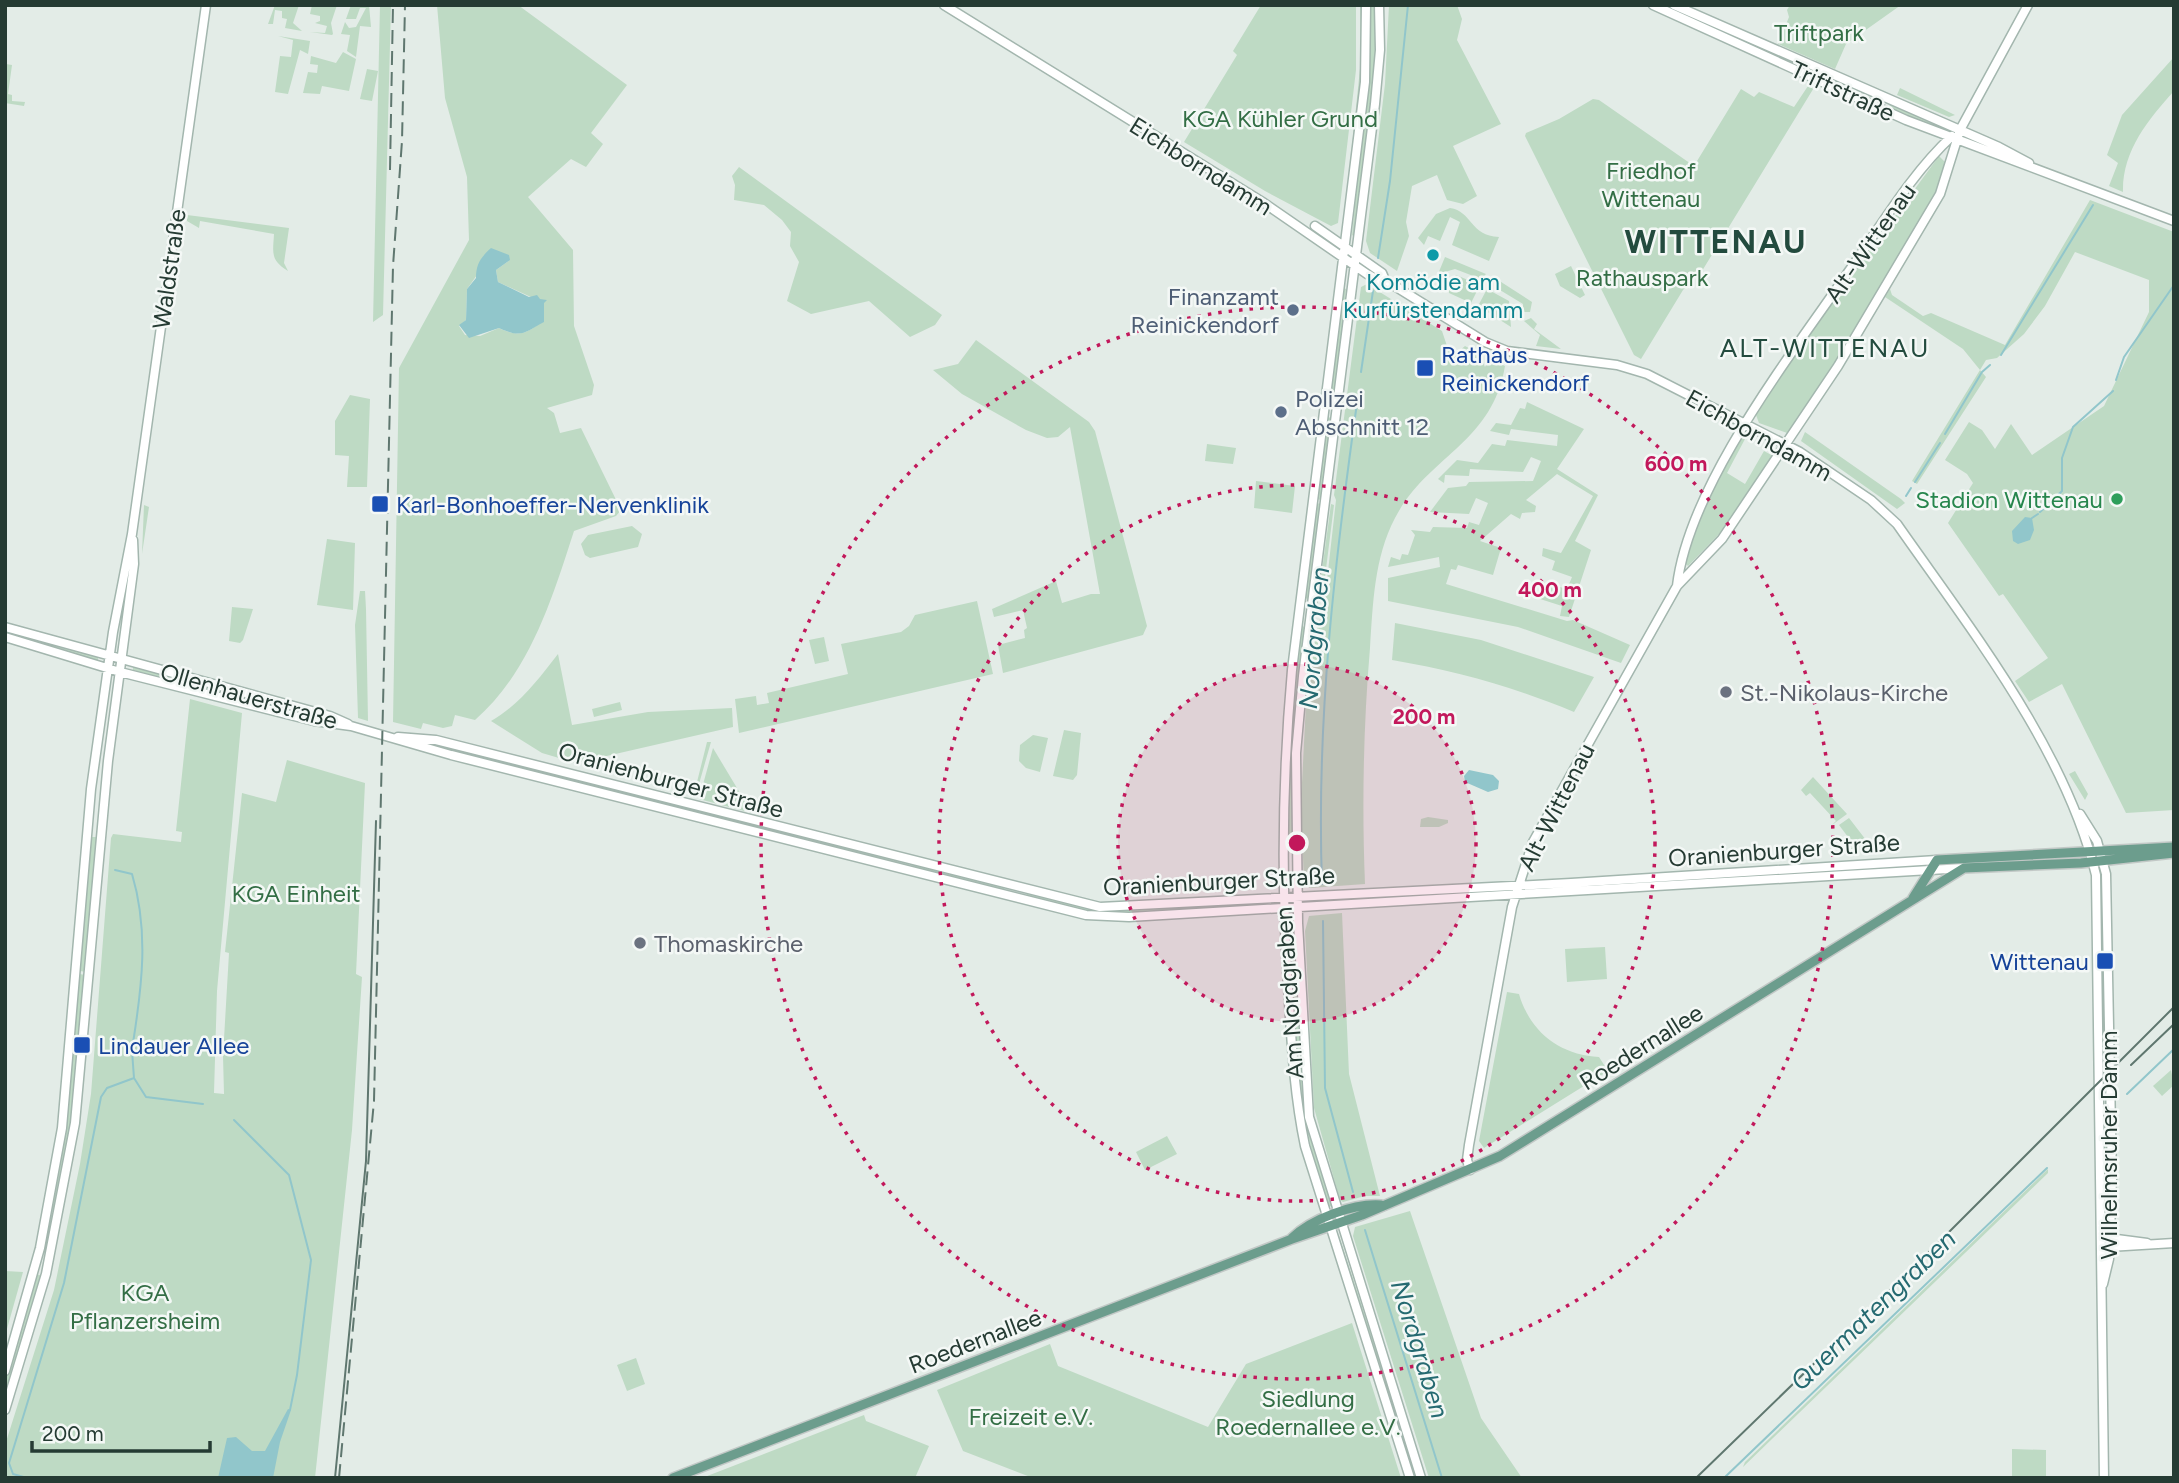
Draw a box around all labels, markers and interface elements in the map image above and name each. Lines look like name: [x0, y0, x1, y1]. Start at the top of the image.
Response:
park label: Triftpark: [1774, 18, 1864, 47]
street label: Triftstraße: [1787, 54, 1899, 128]
park label: KGA Kühler Grund: [1182, 104, 1378, 133]
street label: Eichborndamm: [1124, 111, 1278, 221]
park label: Friedhof Wittenau: [1602, 156, 1700, 213]
street label: Alt-Wittenau: [1818, 178, 1922, 308]
street label: Waldstraße: [146, 207, 192, 331]
district label: WITTENAU: [1624, 223, 1808, 261]
marker: Komödie am Kurfürstendamm: [1425, 247, 1441, 263]
park label: Rathauspark: [1576, 263, 1709, 292]
place label: Komödie am Kurfürstendamm: [1343, 267, 1523, 324]
place label: Finanzamt Reinickendorf: [1131, 282, 1279, 339]
marker: Finanzamt Reinickendorf: [1285, 302, 1301, 318]
district label: ALT-WITTENAU: [1720, 332, 1930, 364]
place label: Rathaus Reinickendorf: [1441, 340, 1590, 397]
marker: Rathaus Reinickendorf: [1415, 358, 1435, 378]
street label: Eichborndamm: [1681, 383, 1837, 487]
place label: Polizei Abschnitt 12: [1295, 384, 1429, 441]
marker: Polizei Abschnitt 12: [1273, 404, 1289, 420]
text: 600 m: [1645, 451, 1707, 476]
place label: Stadion Wittenau: [1915, 485, 2103, 514]
place label: Karl-Bonhoeffer-Nervenklinik: [396, 490, 709, 519]
marker: Stadion Wittenau: [2109, 491, 2125, 507]
marker: Karl-Bonhoeffer-Nervenklinik: [370, 494, 390, 514]
water label: Nordgraben: [1292, 566, 1336, 710]
text: 400 m: [1518, 577, 1582, 602]
street label: Ollenhauerstraße: [157, 657, 341, 735]
place label: St.-Nikolaus-Kirche: [1740, 678, 1948, 707]
marker: St.-Nikolaus-Kirche: [1718, 684, 1734, 700]
text: 200 m: [1393, 704, 1455, 729]
street label: Oranienburger Straße: [555, 736, 787, 824]
street label: Alt-Wittenau: [1511, 738, 1601, 876]
street label: Oranienburger Straße: [1667, 827, 1901, 873]
centre of rings: [1285, 831, 1309, 855]
street label: Oranienburger Straße: [1102, 860, 1336, 902]
park label: KGA Einheit: [231, 879, 361, 908]
street label: Am Nordgraben: [1269, 906, 1309, 1080]
place label: Thomaskirche: [654, 929, 803, 958]
marker: Thomaskirche: [632, 935, 648, 951]
place label: Wittenau: [1990, 947, 2089, 976]
marker: Wittenau: [2095, 951, 2115, 971]
street label: Roedernallee: [1574, 998, 1708, 1096]
place label: Lindauer Allee: [98, 1031, 249, 1060]
street label: Wilhelmsruher Damm: [2094, 1031, 2123, 1259]
marker: Lindauer Allee: [72, 1035, 92, 1055]
water label: Quermatengraben: [1784, 1223, 1962, 1397]
water label: Nordgraben: [1384, 1276, 1456, 1422]
park label: KGA Pflanzersheim: [70, 1278, 220, 1335]
street label: Roedernallee: [905, 1302, 1045, 1380]
park label: Siedlung Roedernallee e.V.: [1215, 1384, 1401, 1441]
park label: Freizeit e.V.: [969, 1402, 1093, 1431]
scale bar: [32, 1410, 210, 1454]
text: 200 m: [42, 1421, 104, 1446]

